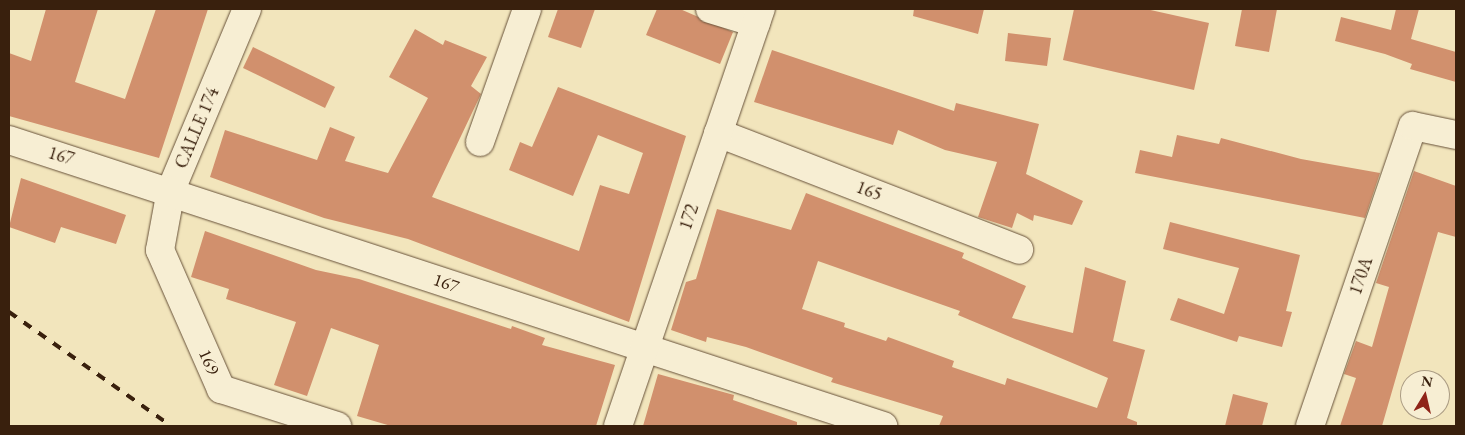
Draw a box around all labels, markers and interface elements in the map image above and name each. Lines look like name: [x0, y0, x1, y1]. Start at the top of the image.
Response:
street label: CALLE 174: [170, 84, 224, 172]
street label: 167: [45, 142, 77, 170]
street label: 165: [853, 176, 885, 206]
street label: 172: [675, 201, 703, 233]
street label: 170A: [1345, 254, 1377, 298]
street label: 167: [430, 269, 462, 297]
street label: 169: [194, 346, 224, 378]
north arrow: [1400, 370, 1450, 420]
text: N: [1420, 371, 1434, 391]

